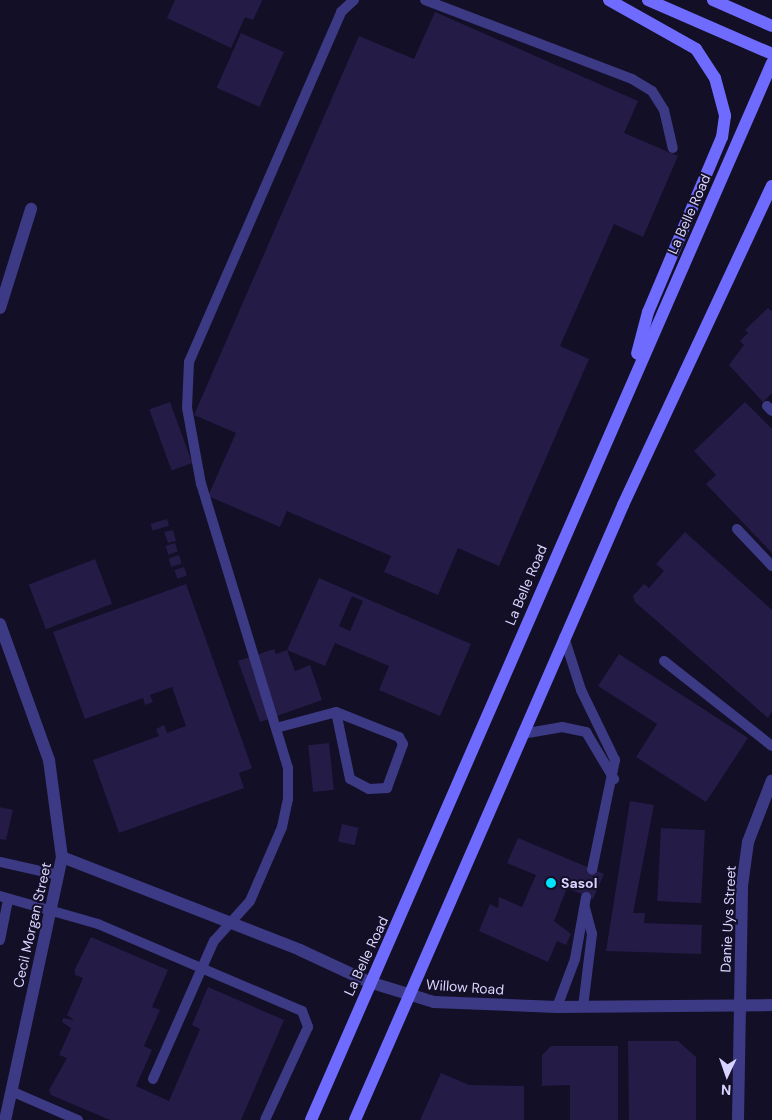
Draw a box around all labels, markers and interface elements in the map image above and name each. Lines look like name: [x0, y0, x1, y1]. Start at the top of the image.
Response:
street label: La Belle Road: [664, 171, 714, 257]
street label: La Belle Road: [502, 542, 550, 628]
street label: Cecil Morgan Street: [9, 861, 55, 989]
street label: Danie Uys Street: [717, 865, 739, 973]
place label: Sasol: [561, 875, 597, 891]
marker: Sasol: [545, 877, 557, 889]
street label: La Belle Road: [340, 914, 392, 998]
street label: Willow Road: [425, 976, 505, 998]
north arrow: [702, 1050, 752, 1100]
text: N: [721, 1081, 732, 1099]

